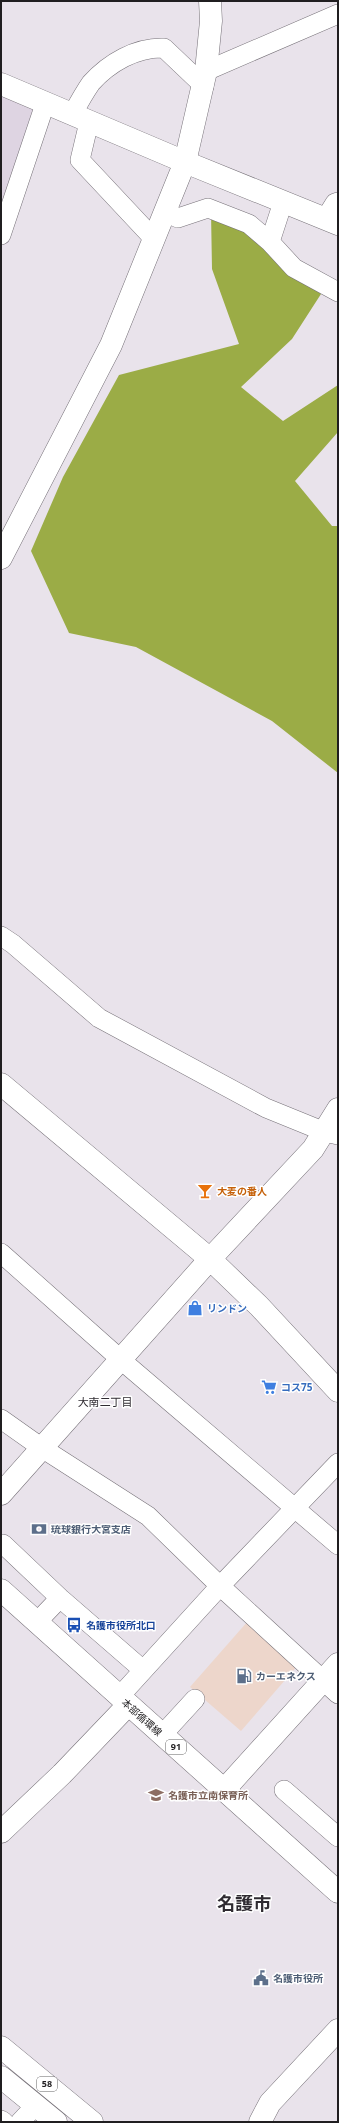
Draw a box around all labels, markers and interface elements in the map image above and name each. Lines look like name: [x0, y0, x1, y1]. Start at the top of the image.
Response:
bar icon: 大麦の番人: [196, 1182, 214, 1200]
place label: 大麦の番人: [217, 1184, 267, 1198]
shop icon: リンドン: [186, 1299, 204, 1317]
place label: リンドン: [207, 1301, 247, 1315]
supermarket icon: コス75: [260, 1378, 278, 1396]
place label: コス75: [281, 1380, 313, 1394]
district label: 大南二丁目: [78, 1394, 133, 1409]
bank icon: 琉球銀行大宮支店: [30, 1520, 48, 1538]
place label: 琉球銀行大宮支店: [50, 1522, 131, 1536]
bus stop icon: 名護市役所北口: [65, 1616, 83, 1634]
place label: 名護市役所北口: [86, 1618, 156, 1632]
fuel station icon: カーエネクス: [235, 1667, 253, 1685]
place label: カーエネクス: [256, 1669, 316, 1683]
street label: 本部循環線: [119, 1695, 165, 1739]
road number: 91: [166, 1740, 186, 1754]
school or university icon: 名護市立南保育所: [147, 1786, 165, 1804]
place label: 名護市立南保育所: [168, 1788, 248, 1802]
district label: 名護市: [217, 1891, 271, 1915]
public building icon: 名護市役所: [252, 1969, 270, 1987]
place label: 名護市役所: [273, 1971, 323, 1985]
road number: 58: [37, 2077, 57, 2091]

